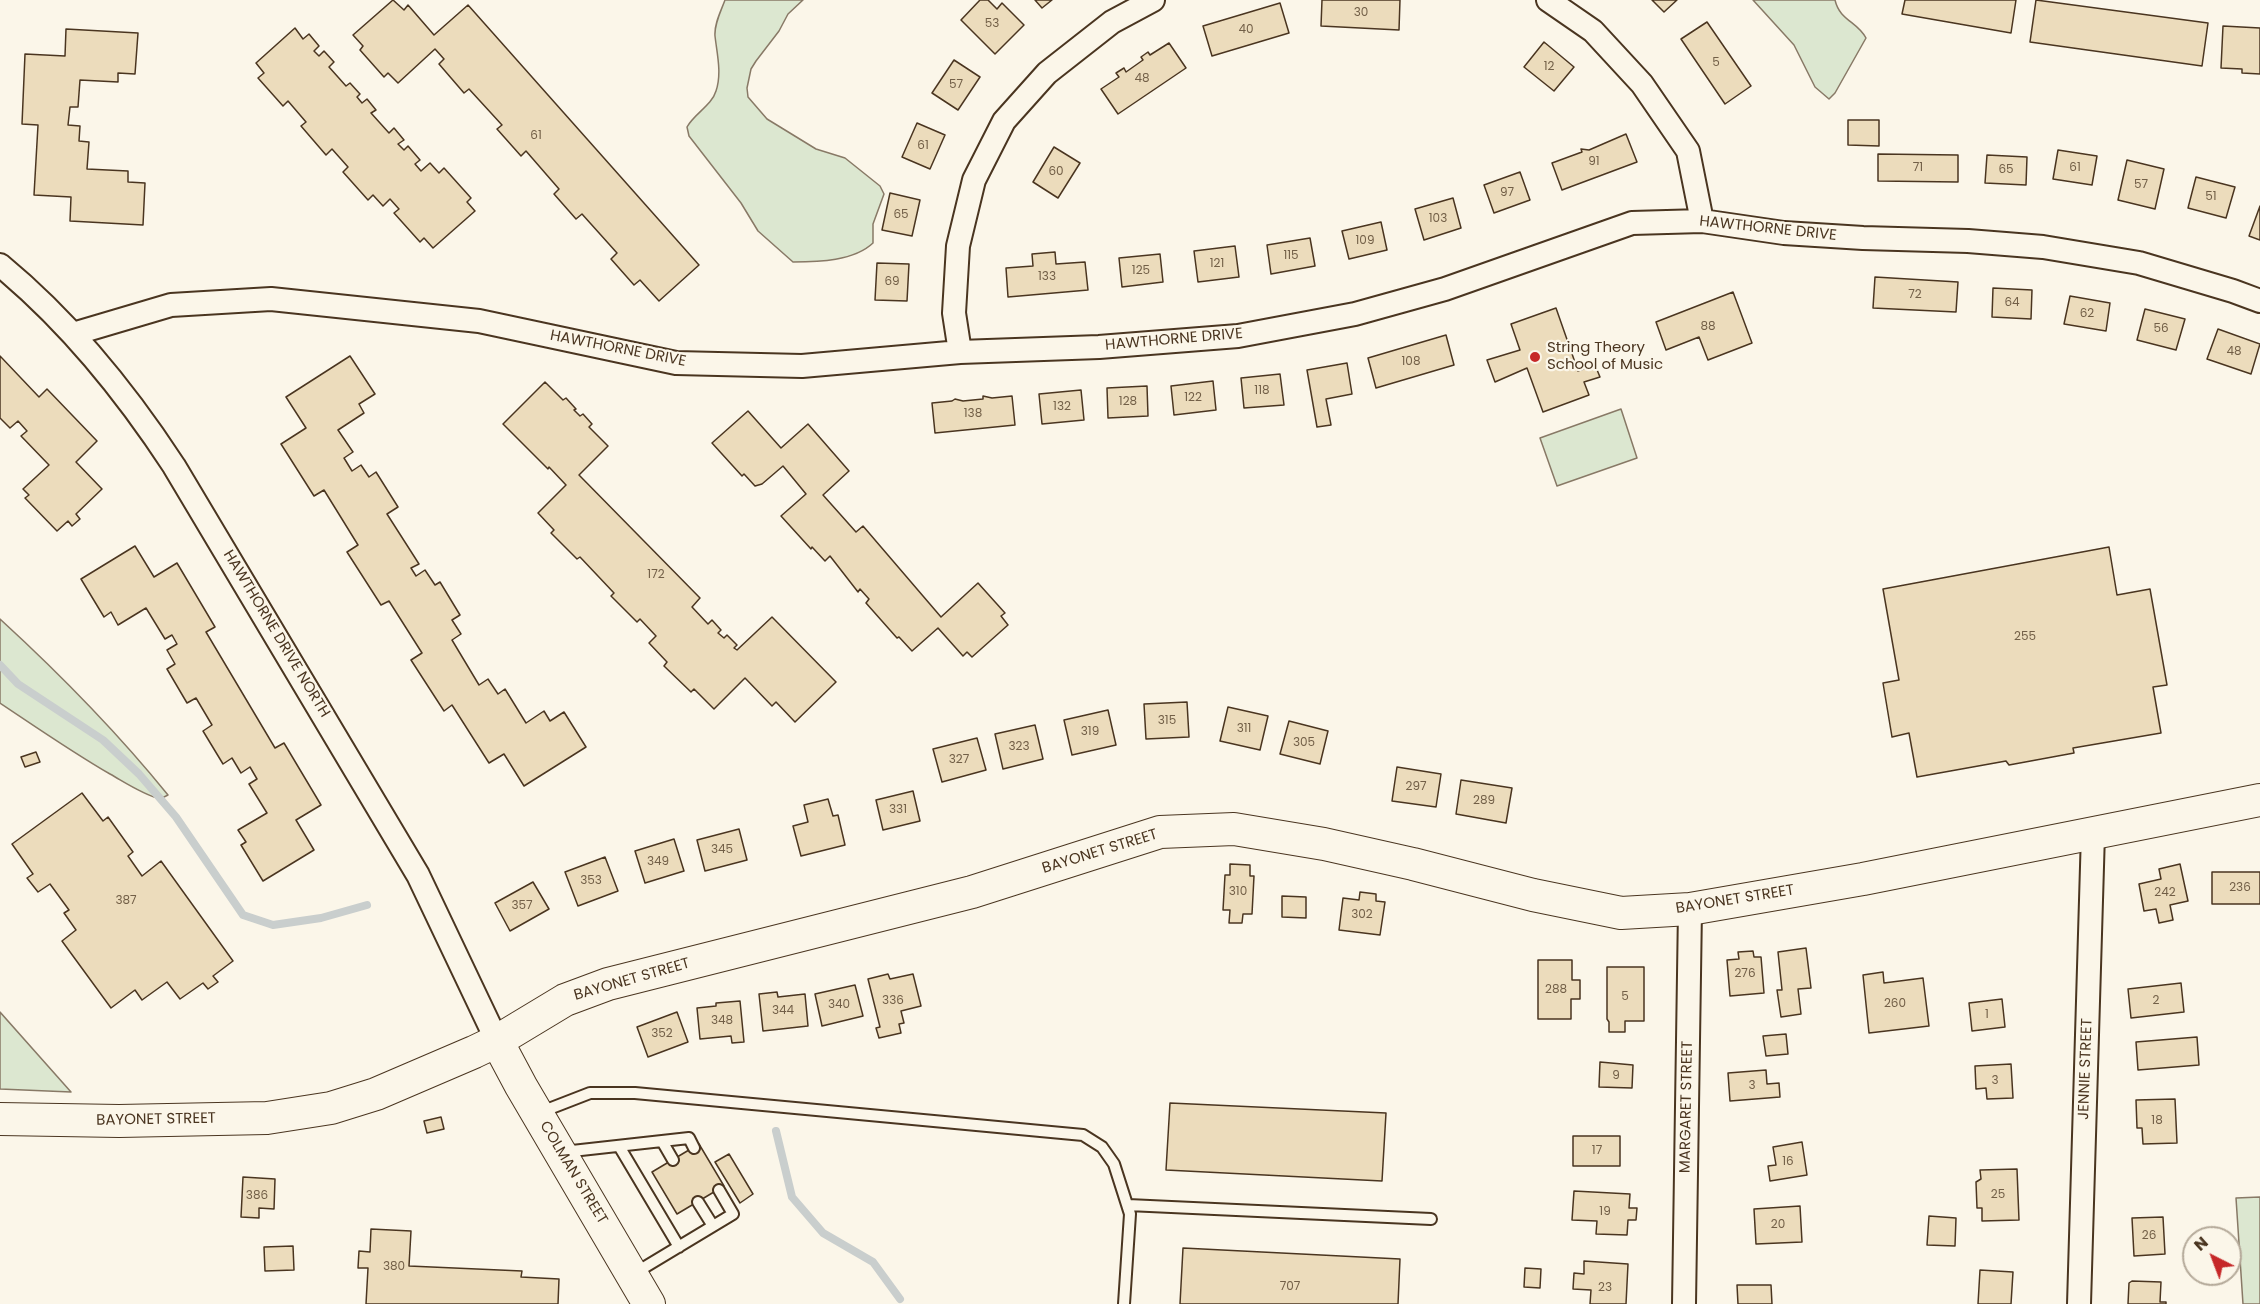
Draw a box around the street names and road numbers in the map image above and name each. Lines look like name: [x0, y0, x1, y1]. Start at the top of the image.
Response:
street label: HAWTHORNE DRIVE: [1698, 213, 1838, 245]
street label: HAWTHORNE DRIVE: [1104, 325, 1244, 355]
street label: HAWTHORNE DRIVE: [549, 327, 687, 371]
street label: HAWTHORNE DRIVE NORTH: [219, 547, 333, 721]
street label: BAYONET STREET: [1040, 826, 1160, 878]
street label: BAYONET STREET: [1674, 882, 1796, 918]
street label: BAYONET STREET: [572, 955, 692, 1005]
street label: JENNIE STREET: [2075, 1018, 2097, 1120]
street label: MARGARET STREET: [1677, 1041, 1697, 1173]
street label: BAYONET STREET: [96, 1110, 216, 1130]
street label: COLMAN STREET: [535, 1118, 611, 1228]

